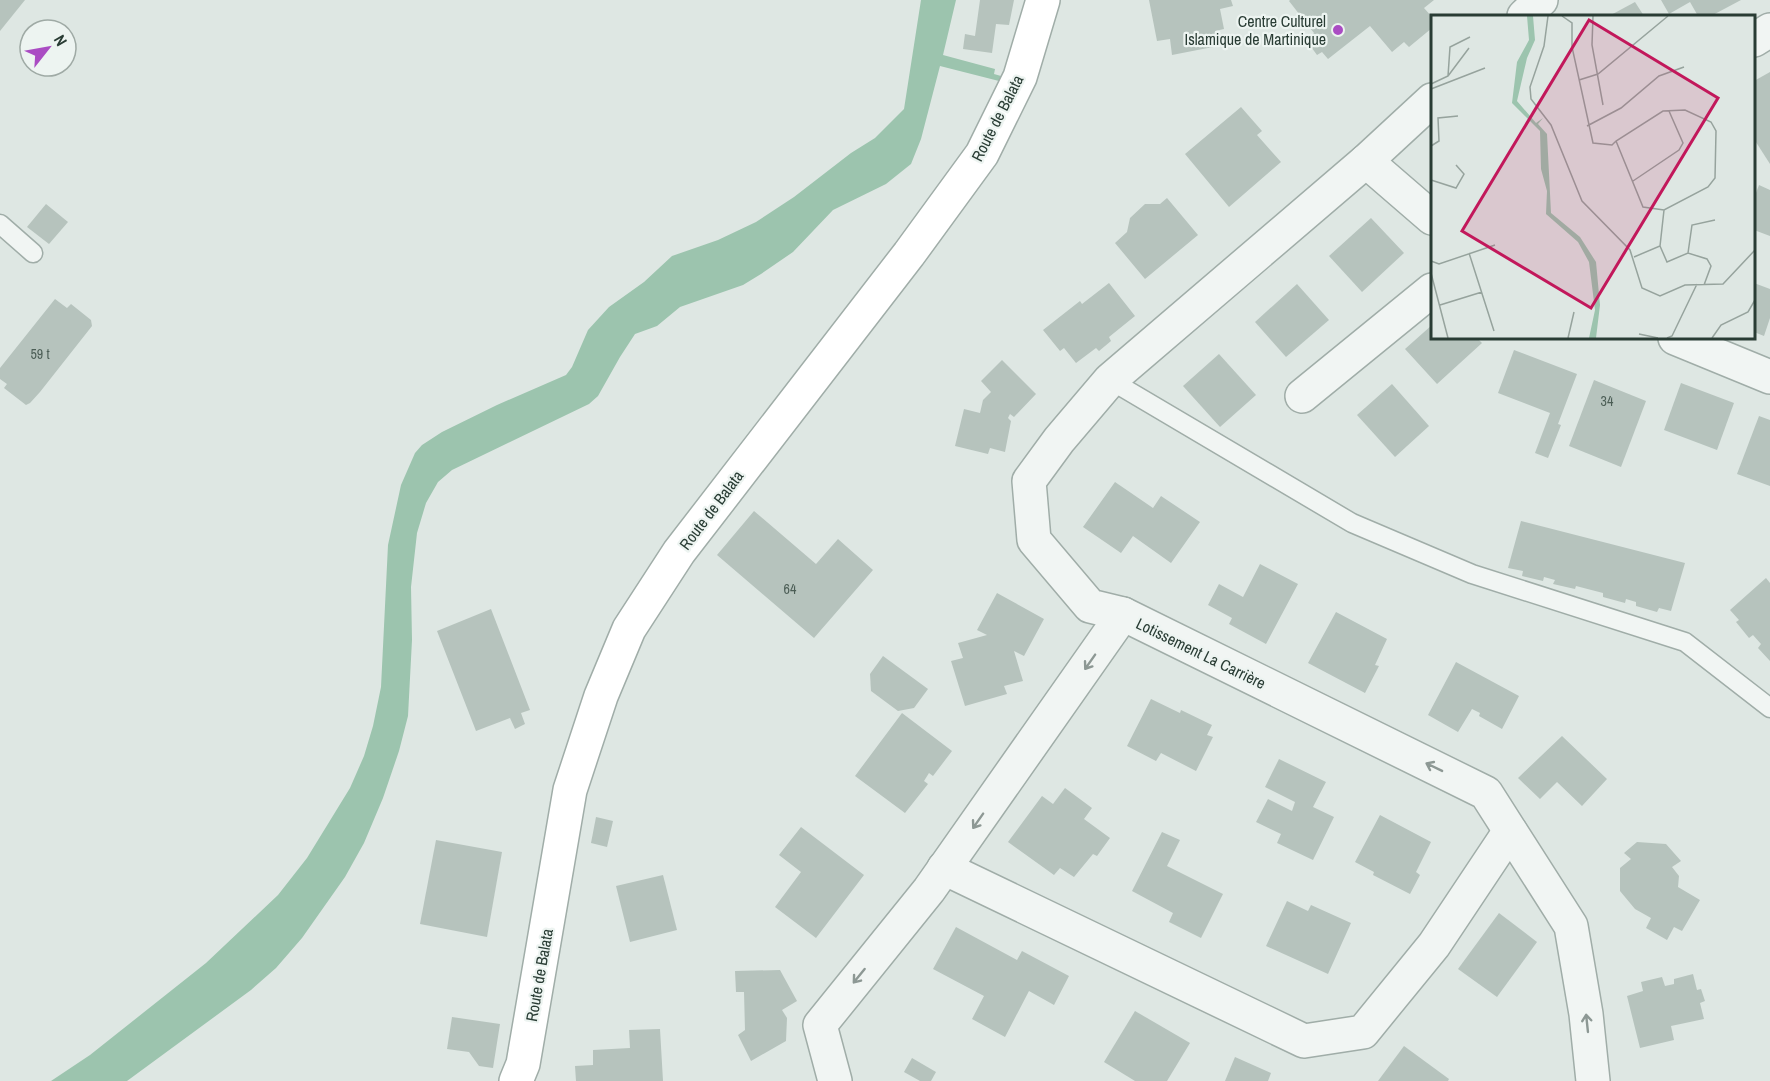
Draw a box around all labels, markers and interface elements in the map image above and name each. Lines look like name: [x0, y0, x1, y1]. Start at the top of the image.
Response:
place label: Centre Culturel Islamique de Martinique: [1185, 10, 1326, 50]
inset map: [1431, 15, 1755, 339]
north arrow: [18, 18, 78, 78]
marker: Centre Culturel Islamique de Martinique: [1331, 23, 1345, 37]
text: N: [49, 31, 73, 50]
street label: Route de Balata: [966, 70, 1028, 165]
house number: 59 t: [30, 345, 50, 363]
house number: 34: [1601, 392, 1614, 410]
street label: Route de Balata: [674, 465, 749, 554]
house number: 64: [784, 580, 797, 598]
street label: Lotissement La Carrière: [1133, 612, 1269, 694]
one-way arrow: [1084, 653, 1096, 669]
one-way arrow: [1425, 761, 1443, 773]
one-way arrow: [971, 813, 984, 829]
street label: Route de Balata: [520, 926, 558, 1023]
one-way arrow: [853, 968, 866, 984]
one-way arrow: [1581, 1013, 1592, 1033]

